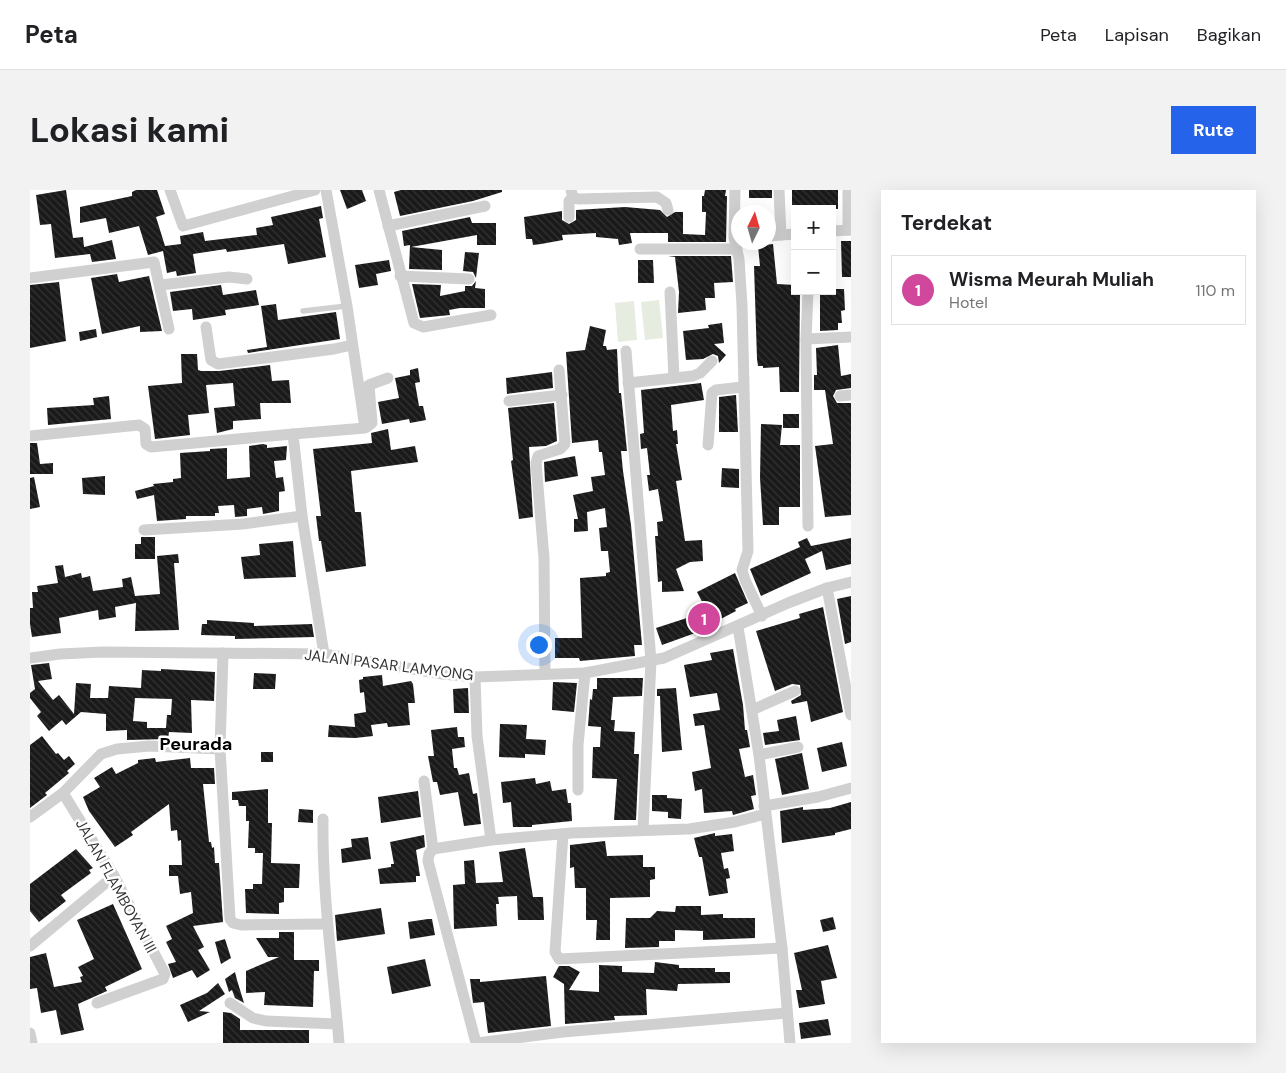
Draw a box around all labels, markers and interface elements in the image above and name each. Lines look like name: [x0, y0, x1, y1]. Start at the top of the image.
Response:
text: Peta: [25, 19, 78, 50]
text: Peta: [1040, 23, 1077, 47]
text: Lapisan: [1105, 23, 1169, 47]
text: Bagikan: [1197, 23, 1261, 47]
button: Rute: [1171, 106, 1256, 154]
text: Lokasi kami: [30, 107, 229, 153]
north arrow: [731, 205, 776, 250]
map controls: [791, 205, 836, 295]
button: +: [791, 205, 836, 250]
text: Terdekat: [901, 209, 992, 237]
button: −: [791, 250, 836, 295]
text: Wisma Meurah Muliah: [949, 267, 1154, 292]
text: 1: [915, 280, 921, 301]
text: 110 m: [1196, 280, 1235, 301]
text: Hotel: [949, 292, 988, 313]
pin: 1: [688, 600, 720, 638]
your location: [526, 632, 552, 658]
street label: JALAN PASAR LAMYONG: [303, 645, 475, 685]
district label: Peurada: [160, 732, 232, 756]
street label: JALAN FLAMBOYAN III: [71, 816, 161, 956]

